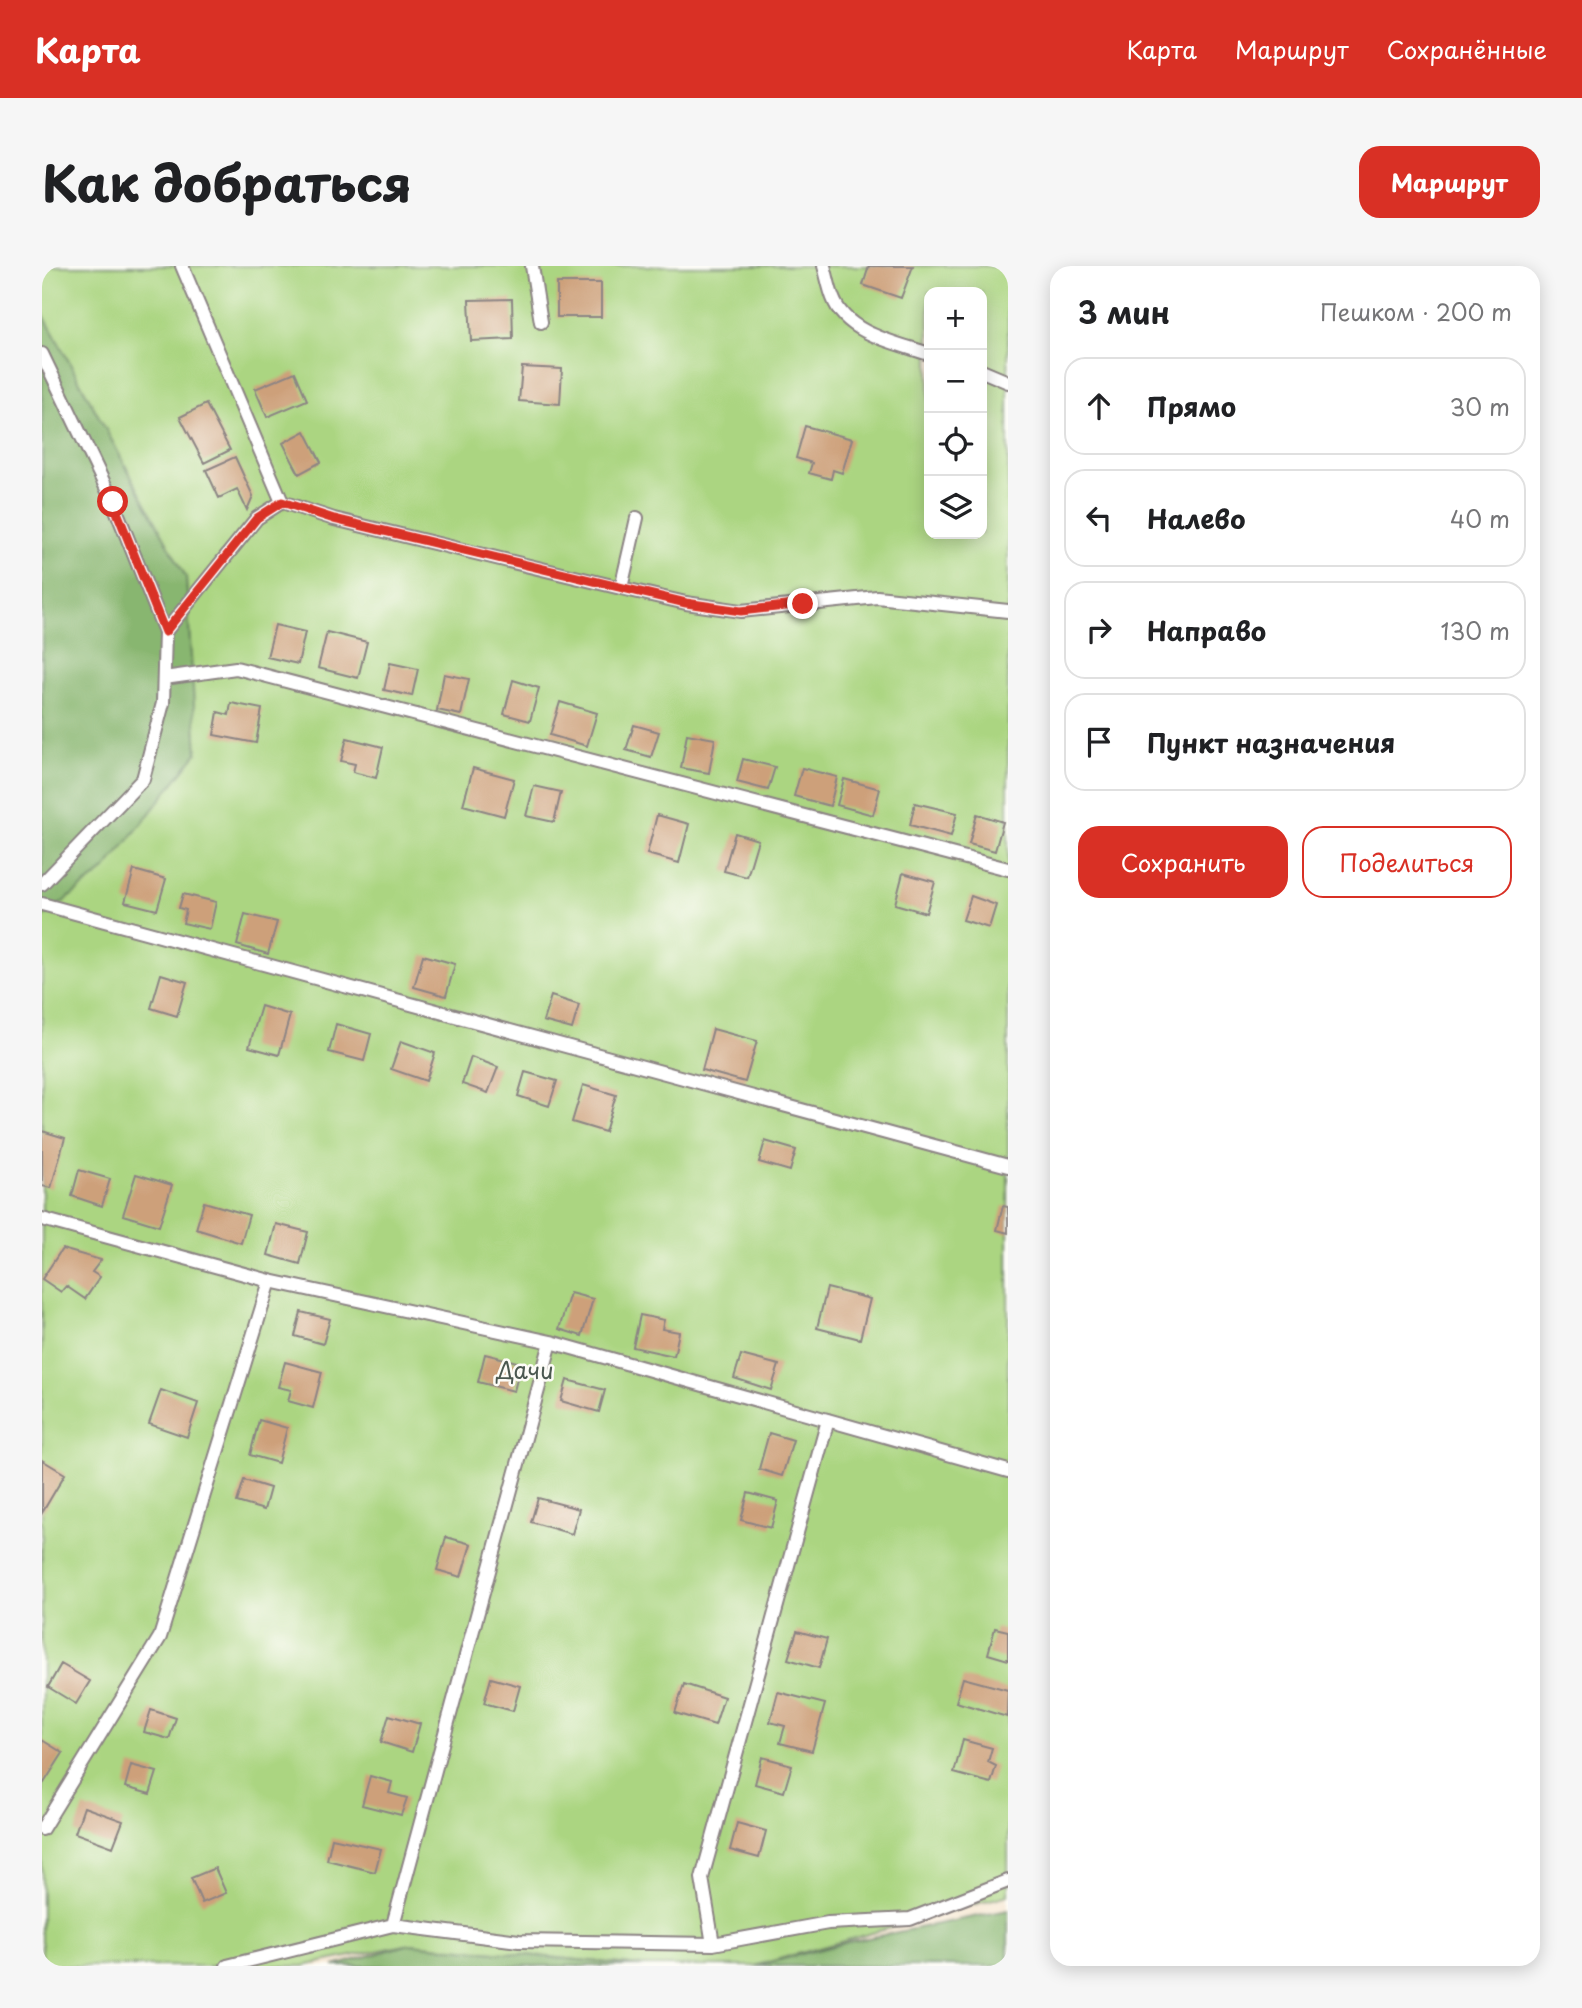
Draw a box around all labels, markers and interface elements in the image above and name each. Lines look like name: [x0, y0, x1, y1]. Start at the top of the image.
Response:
text: Карта: [35, 24, 141, 74]
text: Карта: [1126, 31, 1197, 67]
text: Маршрут: [1235, 31, 1349, 67]
text: Сохранённые: [1387, 31, 1547, 67]
text: Как добраться: [42, 145, 412, 219]
button: Маршрут: [1359, 146, 1540, 218]
map controls: [924, 287, 987, 539]
button: +: [924, 287, 987, 350]
text: 3 мин: [1078, 289, 1170, 334]
text: Пешком · 200 m: [1320, 294, 1512, 329]
button: −: [924, 350, 987, 413]
icon: ahead: [1080, 387, 1118, 425]
text: Прямо: [1147, 387, 1236, 426]
text: 30 m: [1449, 389, 1510, 424]
button: locate: [924, 413, 987, 476]
button: layers: [924, 476, 987, 539]
route start: [97, 486, 128, 517]
icon: left: [1080, 499, 1118, 537]
text: Налево: [1147, 499, 1245, 538]
text: 40 m: [1450, 501, 1510, 536]
route end: [787, 588, 818, 619]
icon: right: [1080, 611, 1118, 649]
text: Направо: [1147, 611, 1266, 650]
text: 130 m: [1440, 613, 1510, 648]
icon: arrive: [1080, 723, 1118, 761]
text: Пункт назначения: [1147, 723, 1395, 762]
button: Сохранить: [1078, 826, 1288, 898]
button: Поделиться: [1302, 826, 1512, 898]
park label: Дачи: [495, 1352, 554, 1387]

